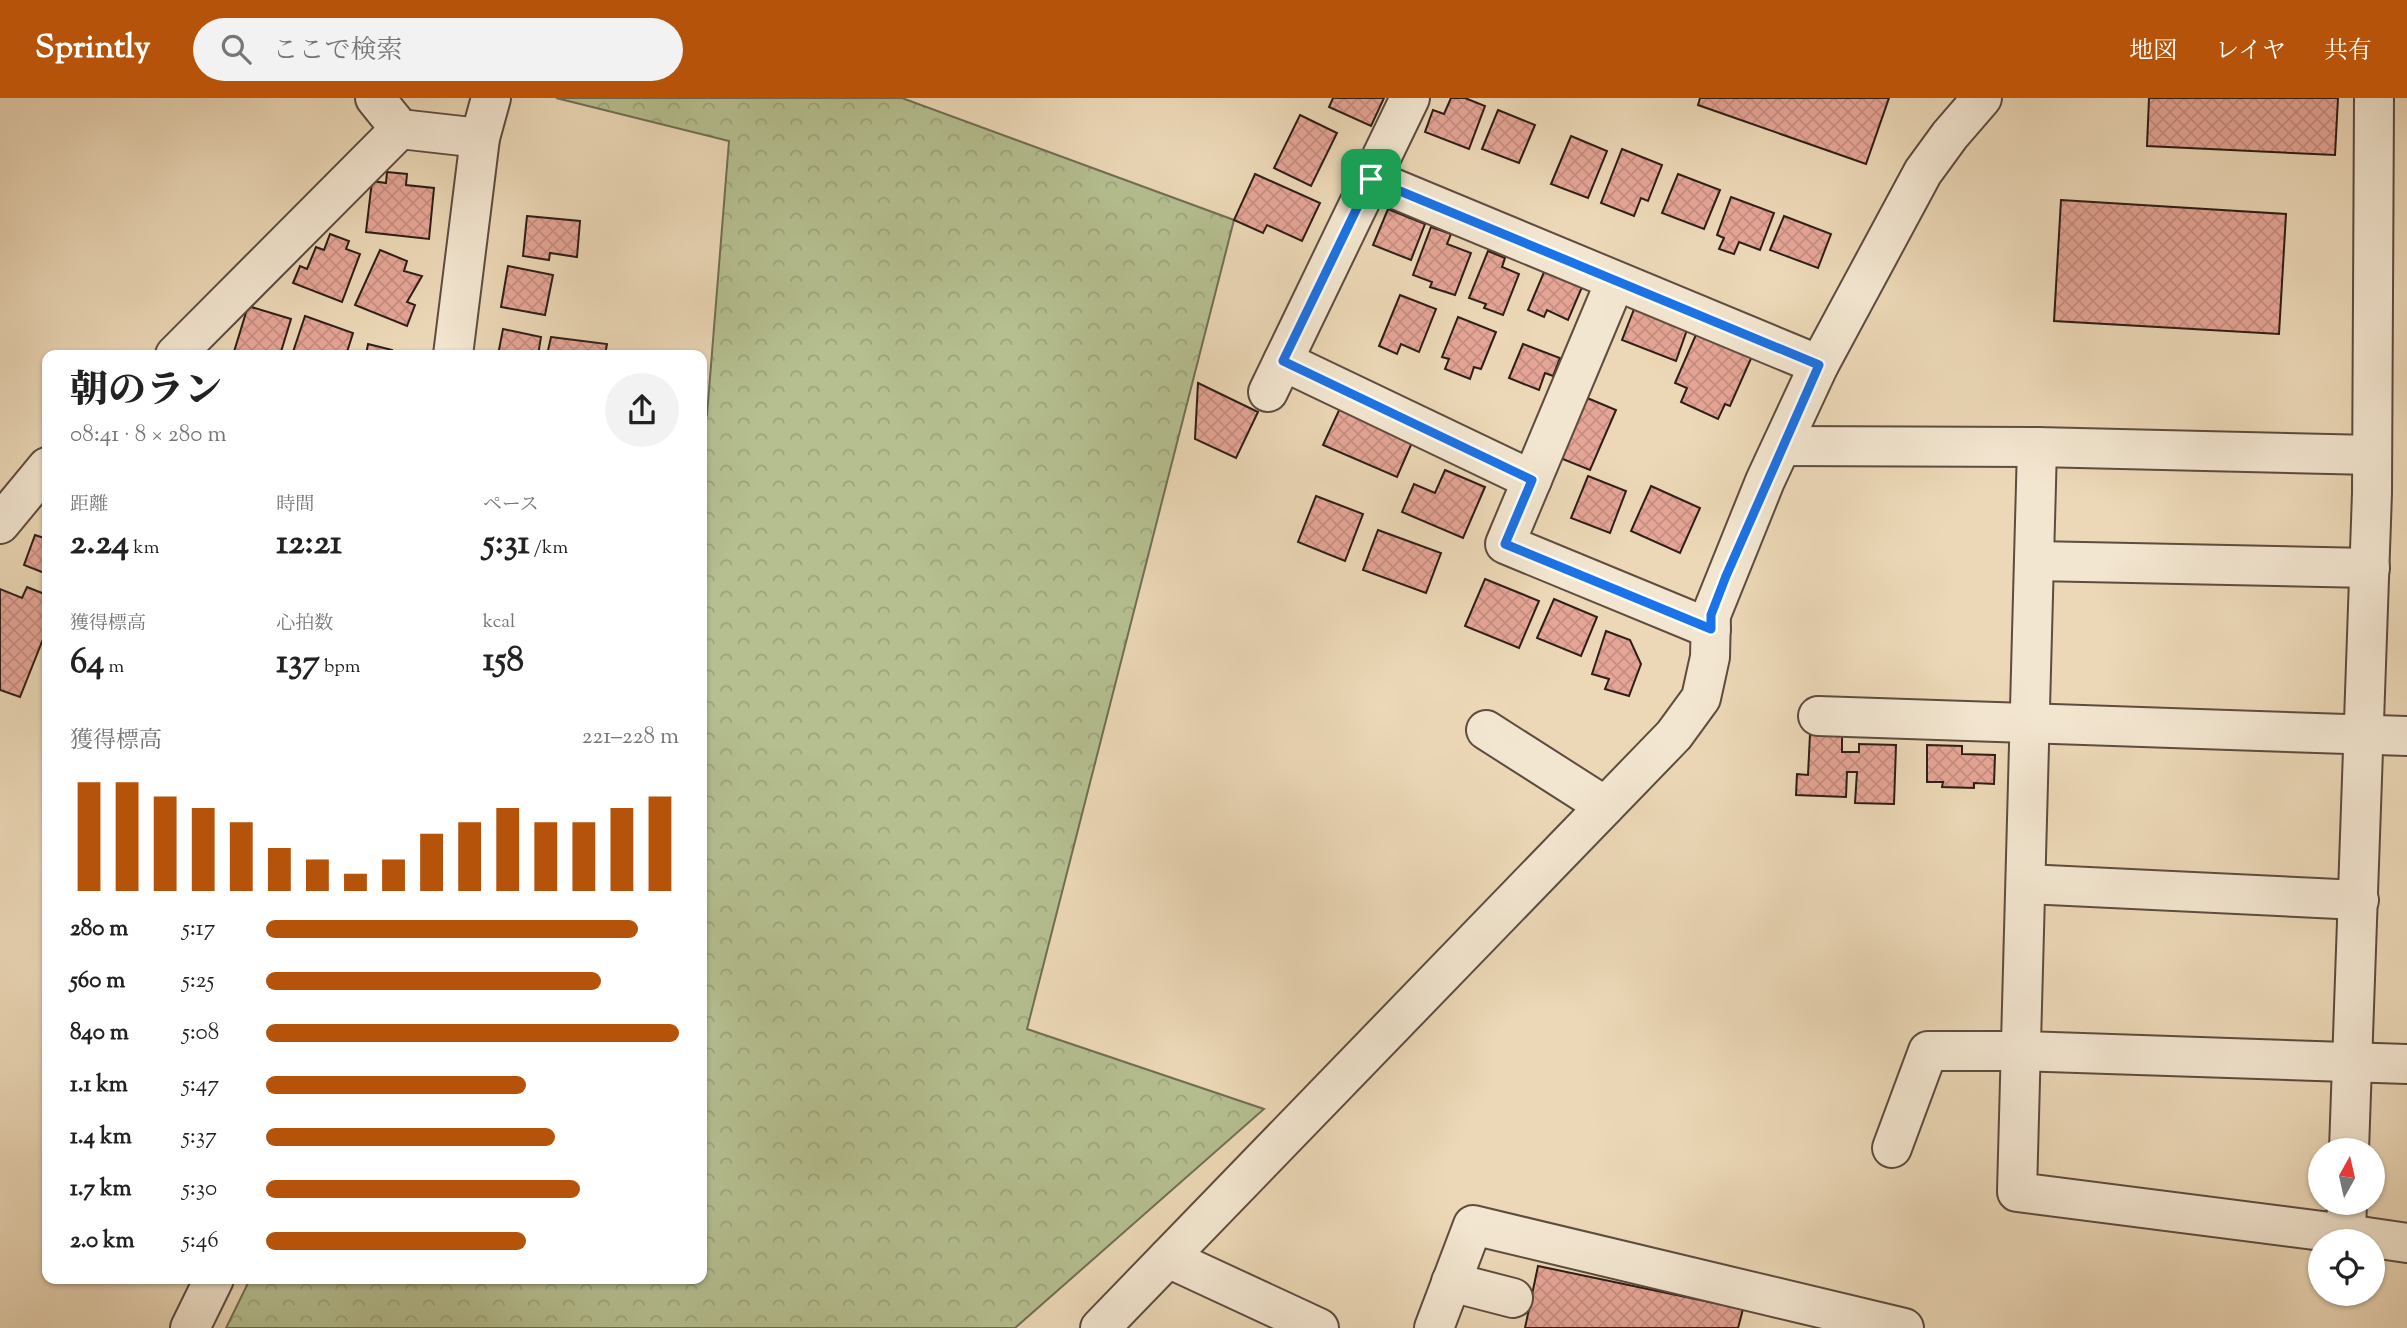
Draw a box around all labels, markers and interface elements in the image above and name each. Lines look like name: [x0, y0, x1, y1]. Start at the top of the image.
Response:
search box: [193, 18, 683, 81]
text: Sprintly: [35, 25, 151, 73]
icon: search: [217, 30, 255, 68]
text: ここで検索: [273, 33, 403, 70]
text: 地図: [2129, 35, 2177, 69]
text: レイヤ: [2215, 35, 2286, 69]
text: 共有: [2324, 35, 2372, 69]
pin: [1341, 149, 1401, 209]
icon: arrive: [1352, 160, 1390, 198]
text: 朝のラン: [70, 366, 222, 420]
button: share: [605, 373, 679, 447]
text: 08:41 · 8 × 280 m: [70, 419, 226, 452]
text: 距離: [70, 492, 108, 519]
text: 時間: [276, 492, 314, 519]
text: ペース: [483, 492, 539, 519]
text: 2.24: [70, 519, 129, 570]
text: 12:21: [276, 519, 342, 570]
text: 5:31: [483, 519, 530, 570]
text: km: [129, 535, 159, 562]
text: /km: [530, 535, 568, 562]
text: kcal: [483, 609, 515, 636]
text: 獲得標高: [70, 611, 146, 638]
text: 心拍数: [276, 611, 333, 638]
text: 158: [483, 636, 524, 687]
text: 64: [70, 638, 104, 689]
text: 137: [276, 638, 320, 689]
text: m: [104, 654, 124, 681]
text: bpm: [320, 654, 360, 681]
text: 221–228 m: [582, 721, 679, 754]
text: 獲得標高: [70, 725, 162, 758]
text: 280 m: [70, 913, 128, 946]
text: 5:17: [182, 913, 215, 946]
text: 560 m: [70, 965, 125, 998]
text: 5:25: [182, 965, 214, 998]
text: 840 m: [70, 1017, 129, 1050]
text: 5:08: [182, 1017, 219, 1050]
text: 1.1 km: [70, 1069, 128, 1102]
text: 5:47: [182, 1069, 219, 1102]
text: 1.4 km: [70, 1121, 132, 1154]
text: 5:37: [182, 1121, 217, 1154]
north arrow: [2308, 1138, 2385, 1214]
map controls: [2308, 1138, 2385, 1306]
text: 1.7 km: [70, 1173, 132, 1206]
text: 5:30: [182, 1173, 217, 1206]
text: 2.0 km: [70, 1225, 135, 1258]
text: 5:46: [182, 1225, 219, 1258]
button: locate: [2308, 1229, 2385, 1306]

